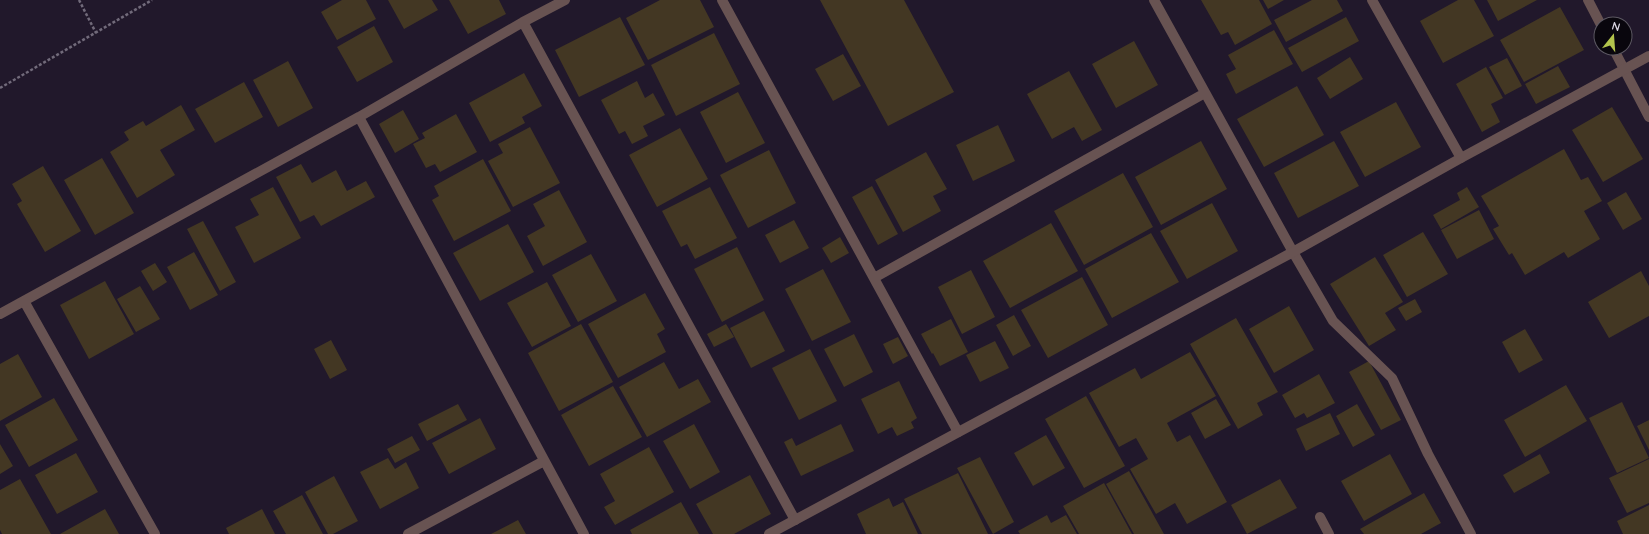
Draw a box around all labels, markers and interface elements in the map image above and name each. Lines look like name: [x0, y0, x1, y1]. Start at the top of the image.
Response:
north arrow: [1593, 16, 1633, 56]
text: N: [1610, 19, 1622, 34]

